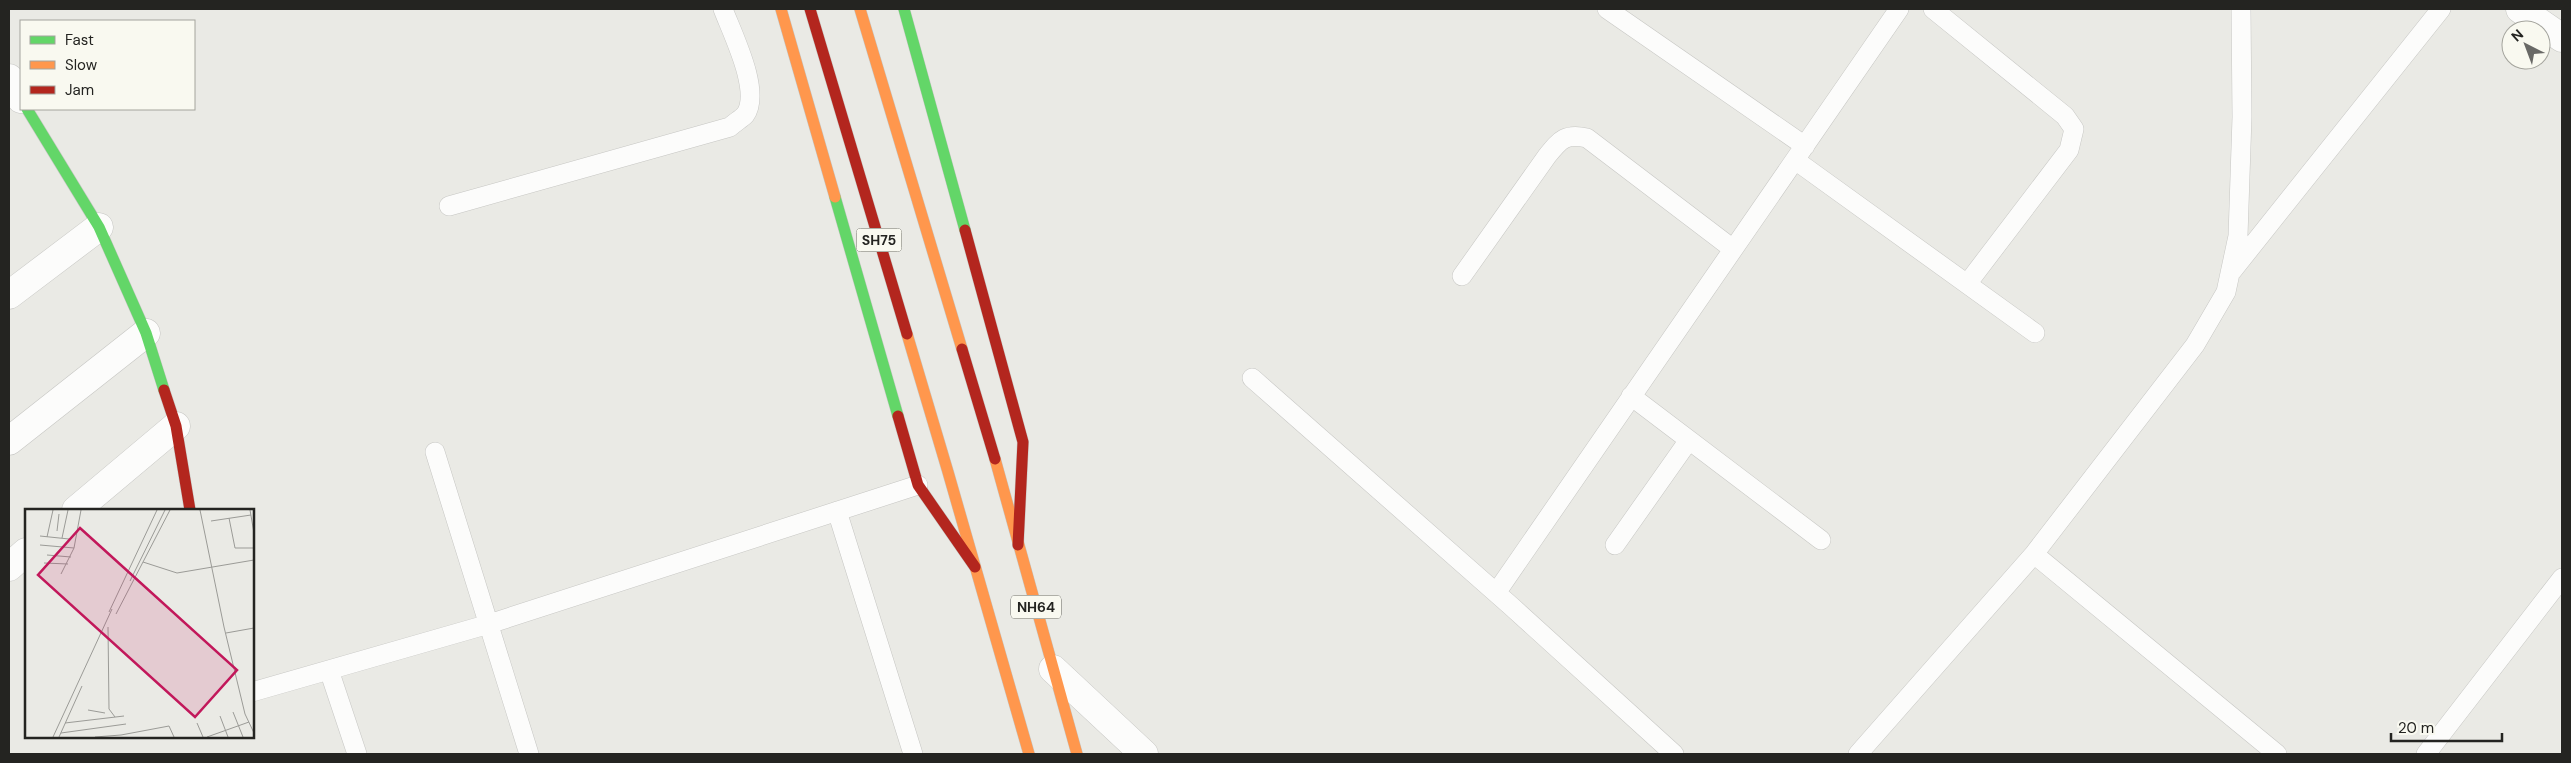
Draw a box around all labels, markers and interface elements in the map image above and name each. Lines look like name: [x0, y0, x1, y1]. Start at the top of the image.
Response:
legend: [20, 20, 195, 110]
north arrow: [2501, 20, 2551, 70]
text: N: [2507, 25, 2527, 45]
text: Fast: [65, 30, 94, 50]
text: Slow: [65, 55, 98, 75]
text: Jam: [65, 80, 94, 100]
road number: SH75: [856, 228, 902, 252]
inset map: [25, 509, 254, 738]
road number: NH64: [1011, 596, 1061, 618]
scale bar: [2391, 710, 2502, 742]
text: 20 m: [2398, 718, 2434, 738]

